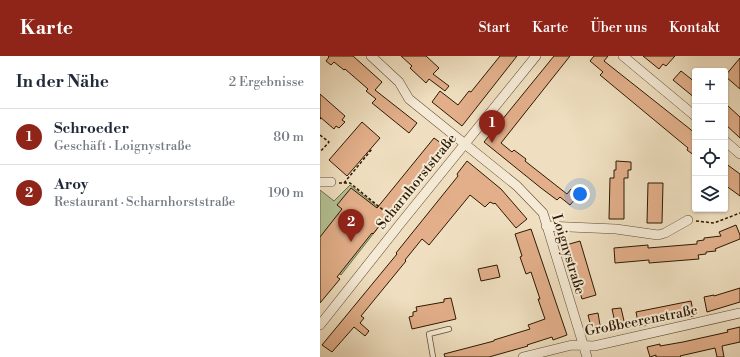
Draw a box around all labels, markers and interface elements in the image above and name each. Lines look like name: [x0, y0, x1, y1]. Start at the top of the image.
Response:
text: Karte: [20, 16, 73, 40]
text: Start: [478, 19, 510, 37]
text: Karte: [532, 19, 568, 37]
text: Über uns: [590, 19, 647, 37]
text: Kontakt: [669, 19, 720, 37]
map controls: [692, 68, 728, 212]
button: +: [692, 68, 728, 104]
text: In der Nähe: [16, 71, 109, 93]
text: 2 Ergebnisse: [229, 74, 304, 90]
button: −: [692, 104, 728, 140]
pin: 1: [479, 110, 505, 143]
text: Schroeder: [54, 119, 129, 138]
text: 1: [26, 129, 32, 145]
text: 80 m: [273, 129, 304, 145]
street label: Scharnhorststraße: [373, 130, 461, 233]
text: Geschäft · Loignystraße: [54, 138, 191, 154]
button: locate: [692, 140, 728, 176]
text: Aroy: [54, 175, 88, 194]
button: layers: [692, 176, 728, 212]
your location: [570, 184, 590, 204]
text: 2: [25, 185, 33, 201]
text: 190 m: [268, 185, 304, 201]
text: Restaurant · Scharnhorststraße: [54, 194, 235, 210]
pin: 2: [338, 209, 364, 242]
street label: Loignystraße: [547, 212, 589, 297]
street label: Großbeerenstraße: [583, 301, 699, 341]

